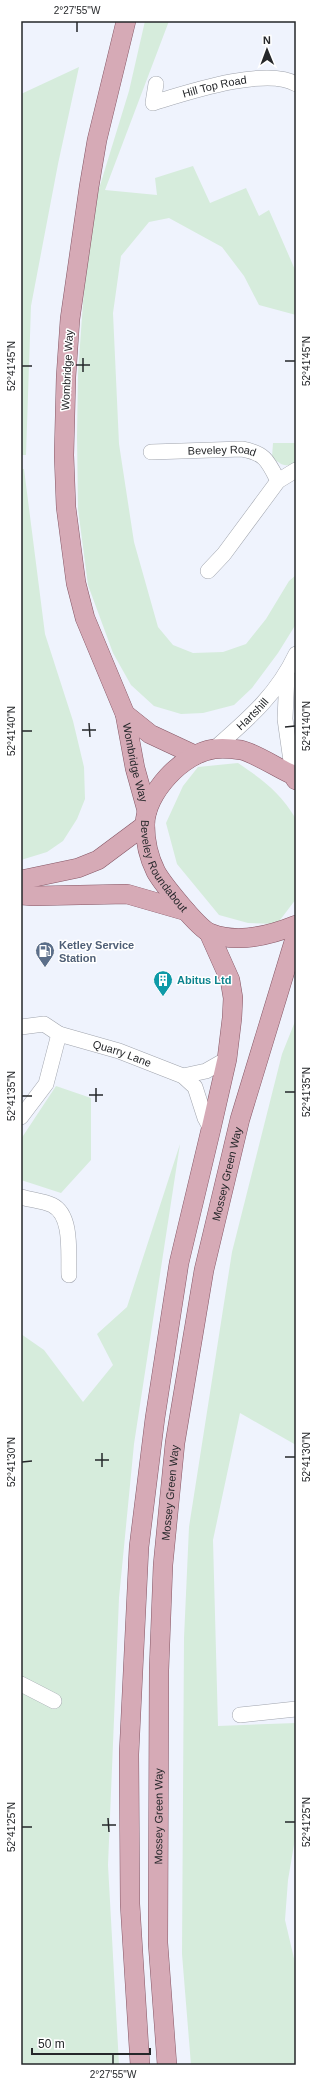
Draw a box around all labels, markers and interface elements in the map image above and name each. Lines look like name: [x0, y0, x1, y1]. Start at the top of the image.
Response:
text: 2°27'55"W: [54, 5, 101, 16]
north arrow: [247, 30, 287, 70]
text: N: [263, 34, 271, 46]
street label: Hill Top Road: [181, 73, 247, 100]
street label: Wombridge Way: [59, 329, 75, 411]
text: 52°41'45"N: [301, 336, 312, 386]
text: 52°41'45"N: [6, 341, 17, 391]
street label: Beveley Road: [188, 443, 258, 458]
street label: Hartshill: [234, 696, 271, 732]
text: 52°41'40"N: [301, 701, 312, 751]
text: 52°41'40"N: [6, 706, 17, 756]
street label: Wombridge Way: [121, 722, 150, 804]
street label: Beveley Roundabout: [139, 820, 190, 914]
place label: Ketley Service Station: [59, 939, 134, 964]
fuel station icon: Ketley Service Station: [34, 940, 56, 968]
building icon: Abitus Ltd: [152, 969, 174, 997]
place label: Abitus Ltd: [177, 974, 231, 986]
street label: Quarry Lane: [91, 1038, 153, 1069]
text: 52°41'35"N: [301, 1067, 312, 1117]
text: 52°41'35"N: [6, 1071, 17, 1121]
street label: Mossey Green Way: [210, 1125, 244, 1222]
text: 52°41'30"N: [301, 1432, 312, 1482]
text: 52°41'30"N: [6, 1437, 17, 1487]
street label: Mossey Green Way: [159, 1444, 181, 1541]
street label: Mossey Green Way: [152, 1768, 165, 1864]
text: 52°41'25"N: [301, 1797, 312, 1847]
text: 52°41'25"N: [6, 1802, 17, 1852]
scale bar: [32, 2030, 150, 2056]
text: 50 m: [38, 2037, 65, 2051]
text: 2°27'55"W: [90, 2069, 137, 2080]

